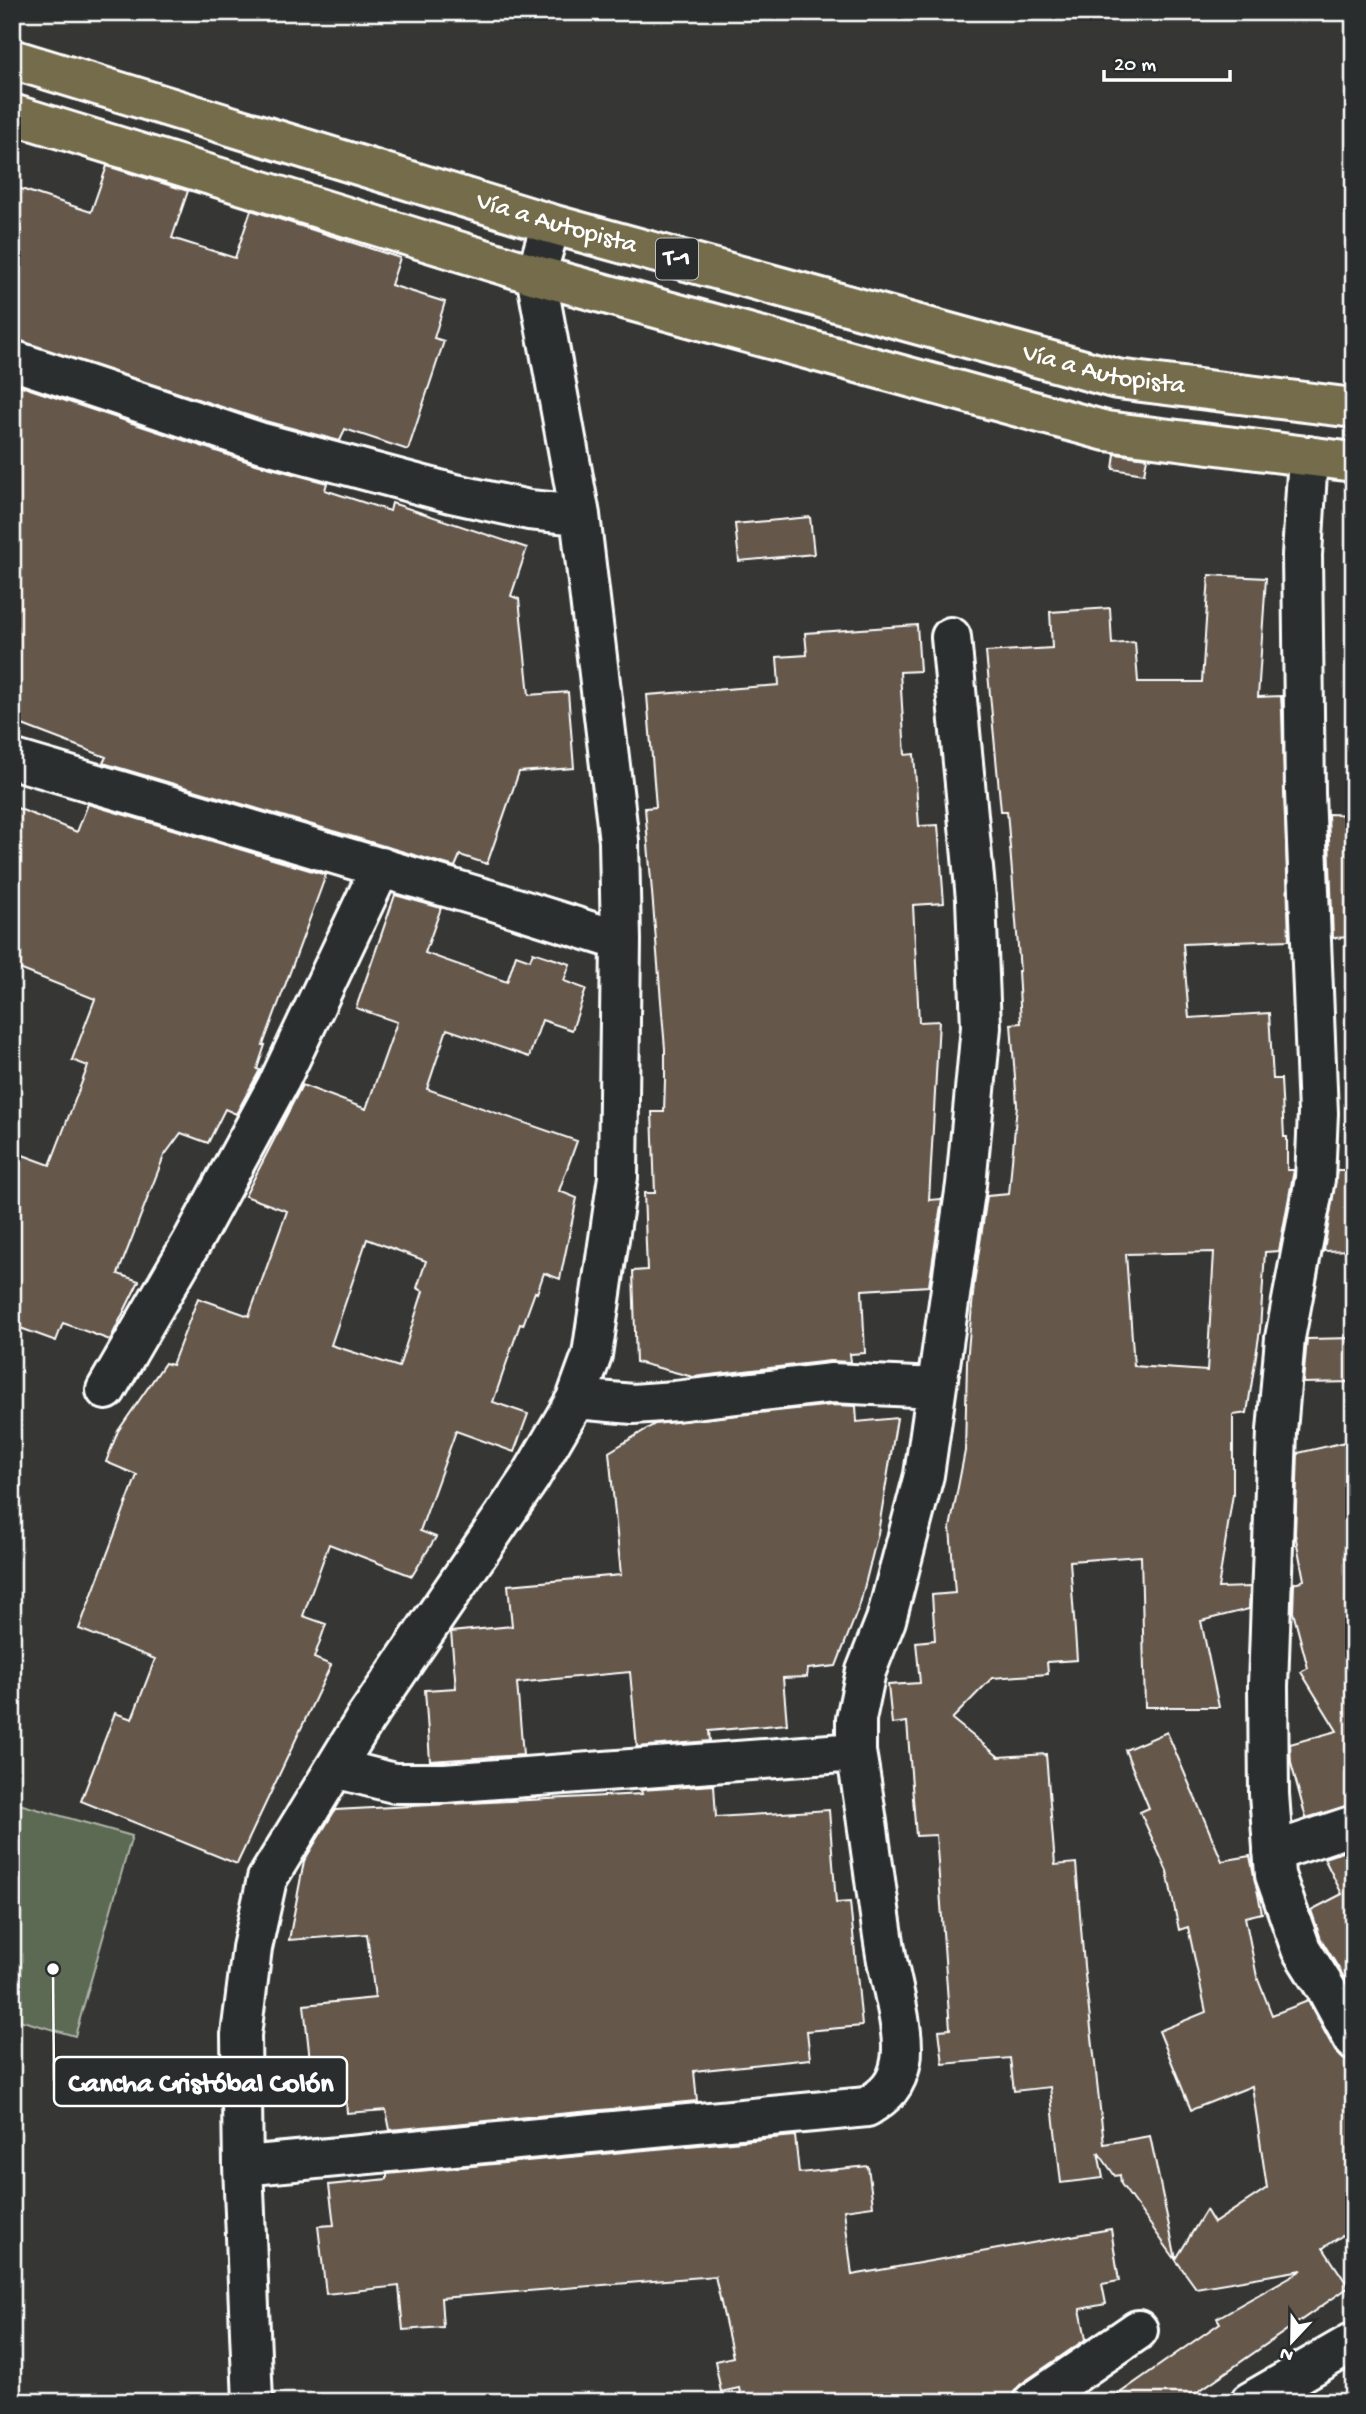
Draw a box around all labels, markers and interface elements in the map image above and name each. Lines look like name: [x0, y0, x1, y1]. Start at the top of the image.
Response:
scale bar: [1104, 38, 1230, 82]
text: 20 m: [1114, 54, 1156, 79]
street label: Vía a Autopista: [471, 186, 642, 263]
road number: T-1: [656, 238, 698, 280]
street label: Vía a Autopista: [1018, 338, 1188, 403]
callout: Cancha Cristóbal Colón: [54, 2057, 347, 2106]
text: Cancha Cristóbal Colón: [68, 2069, 334, 2102]
north arrow: [1258, 2306, 1328, 2376]
text: N: [1277, 2341, 1297, 2367]

